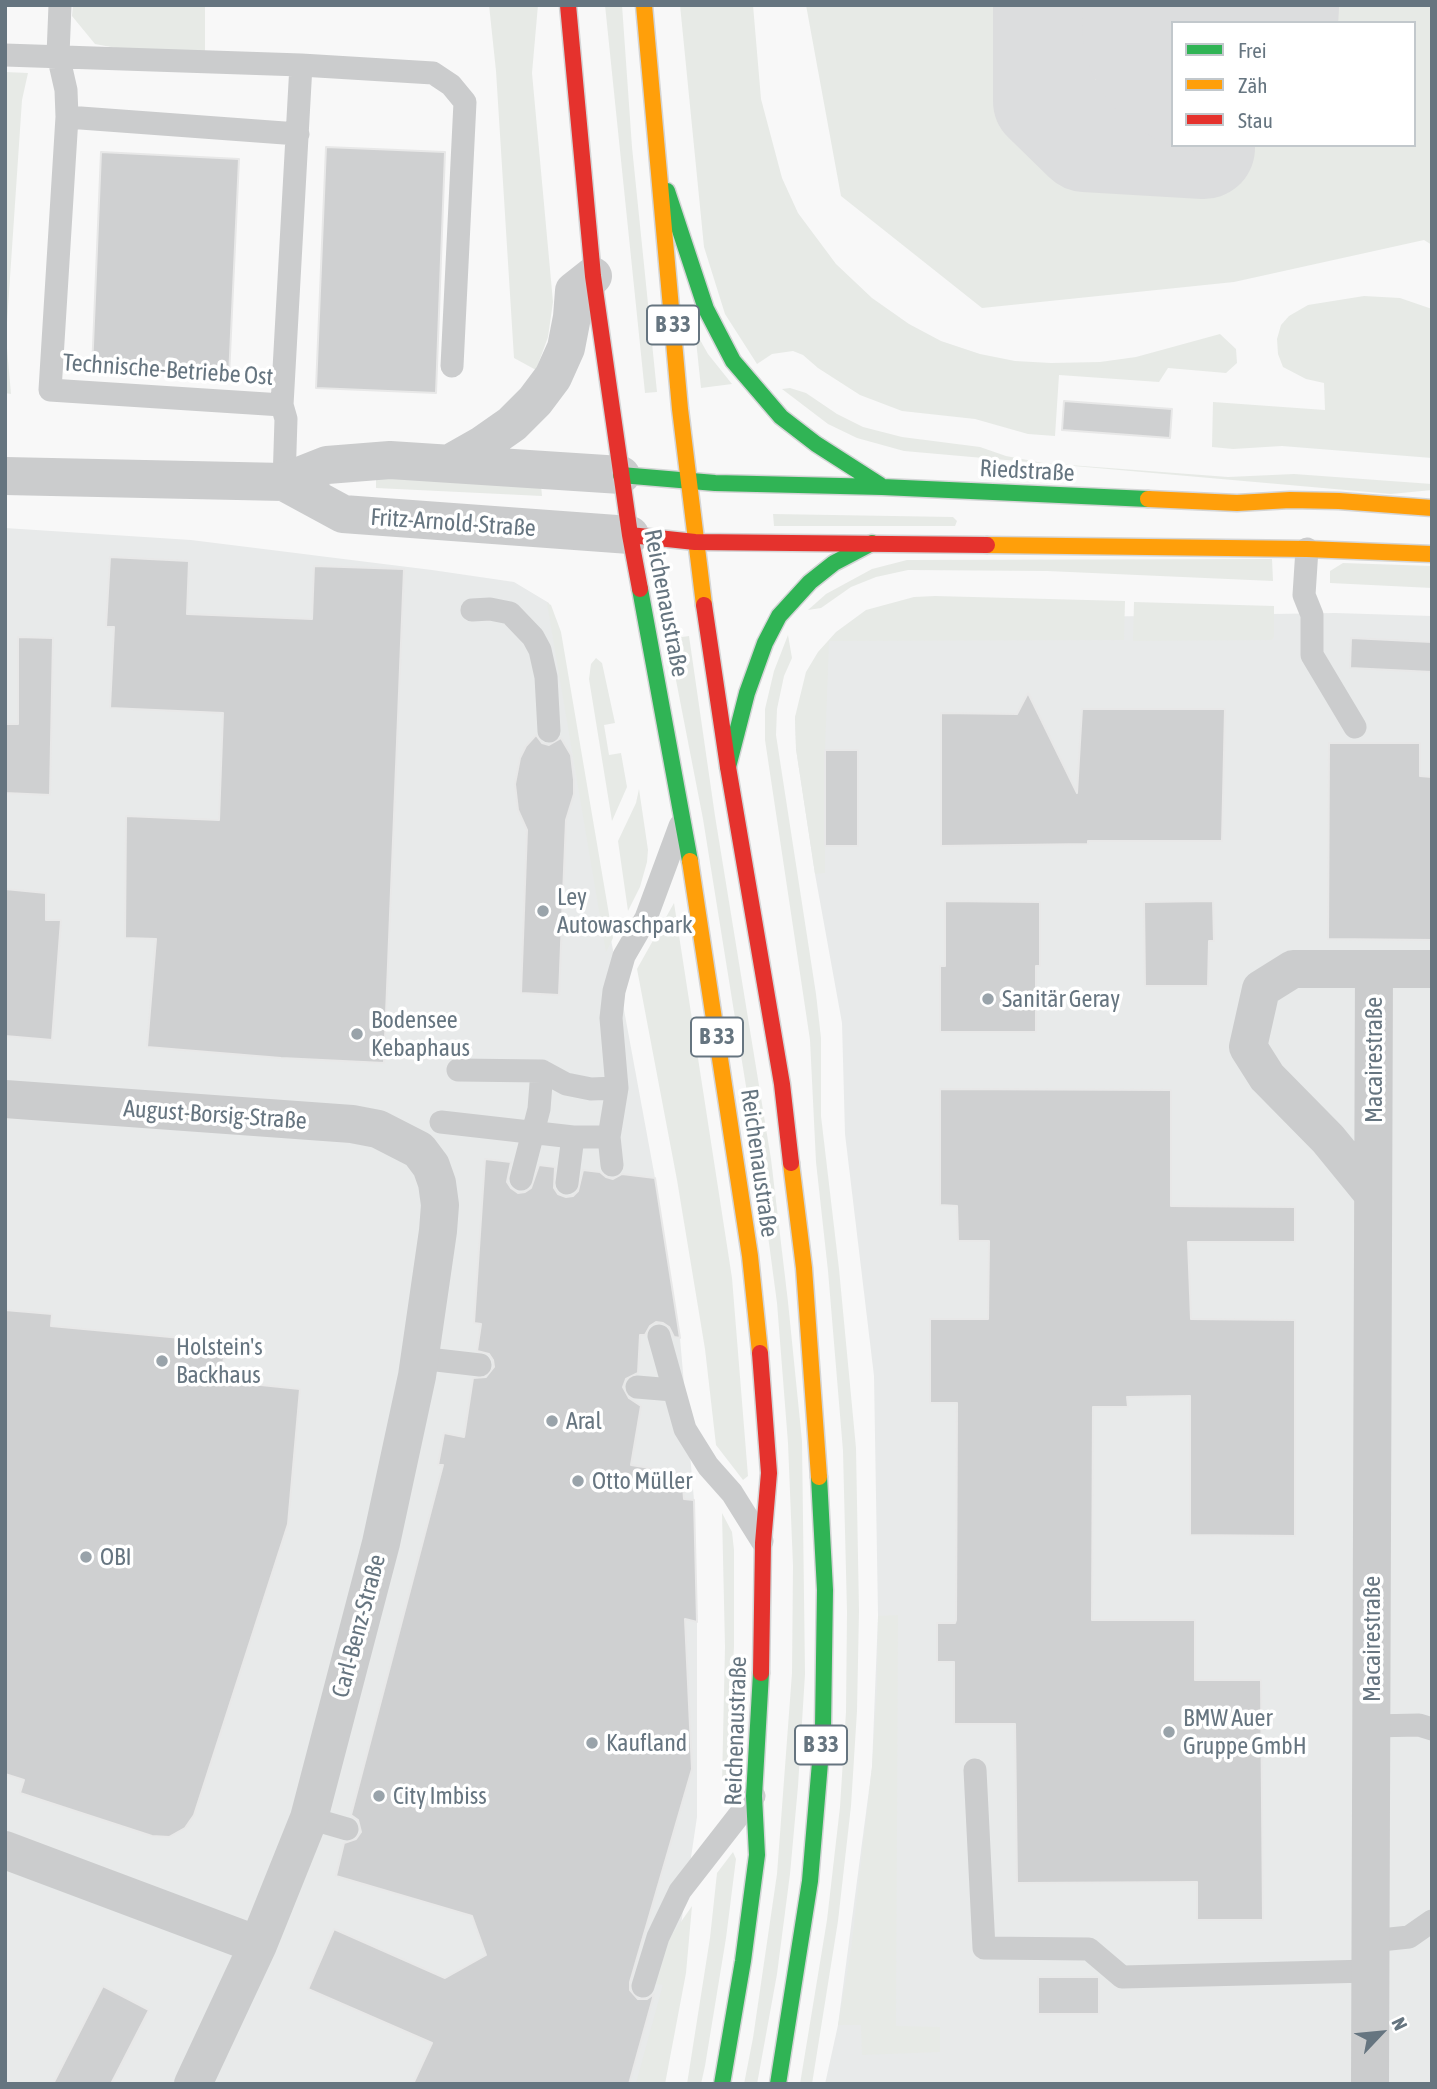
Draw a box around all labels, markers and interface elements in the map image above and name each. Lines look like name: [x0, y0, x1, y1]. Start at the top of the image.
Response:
legend: [1171, 21, 1416, 147]
text: Frei: [1238, 38, 1267, 62]
text: Zäh: [1238, 73, 1267, 97]
text: Stau: [1238, 108, 1273, 132]
road number: B 33: [647, 306, 699, 344]
street label: Technische-Betriebe Ost: [62, 348, 274, 392]
street label: Riedstraße: [979, 454, 1075, 488]
street label: Fritz-Arnold-Straße: [369, 503, 537, 543]
street label: Reichenaustraße: [638, 527, 694, 679]
place label: Ley Autowaschpark: [557, 883, 692, 939]
marker: Ley Autowaschpark: [535, 903, 551, 919]
place label: Sanitär Geray: [1002, 985, 1120, 1013]
marker: Sanitär Geray: [980, 991, 996, 1007]
street label: Macairestraße: [1360, 997, 1388, 1123]
place label: Bodensee Kebaphaus: [371, 1006, 470, 1062]
road number: B 33: [691, 1018, 743, 1056]
marker: Bodensee Kebaphaus: [349, 1026, 365, 1042]
street label: Reichenaustraße: [734, 1087, 784, 1239]
street label: August-Borsig-Straße: [122, 1094, 308, 1136]
place label: Holstein's Backhaus: [176, 1333, 263, 1389]
marker: Holstein's Backhaus: [154, 1353, 170, 1369]
place label: Aral: [566, 1407, 602, 1435]
marker: Aral: [544, 1413, 560, 1429]
place label: Otto Müller: [592, 1467, 692, 1495]
marker: Otto Müller: [570, 1473, 586, 1489]
place label: OBI: [100, 1543, 132, 1571]
marker: OBI: [78, 1549, 94, 1565]
street label: Carl-Benz-Straße: [326, 1551, 392, 1701]
street label: Macairestraße: [1358, 1576, 1386, 1702]
street label: Reichenaustraße: [719, 1656, 753, 1806]
place label: BMW Auer Gruppe GmbH: [1183, 1704, 1307, 1760]
marker: BMW Auer Gruppe GmbH: [1161, 1724, 1177, 1740]
road number: B 33: [795, 1726, 847, 1764]
place label: Kaufland: [606, 1729, 687, 1757]
marker: Kaufland: [584, 1735, 600, 1751]
place label: City Imbiss: [393, 1782, 487, 1810]
marker: City Imbiss: [371, 1788, 387, 1804]
north arrow: [1346, 1998, 1416, 2068]
text: N: [1388, 2014, 1412, 2034]

